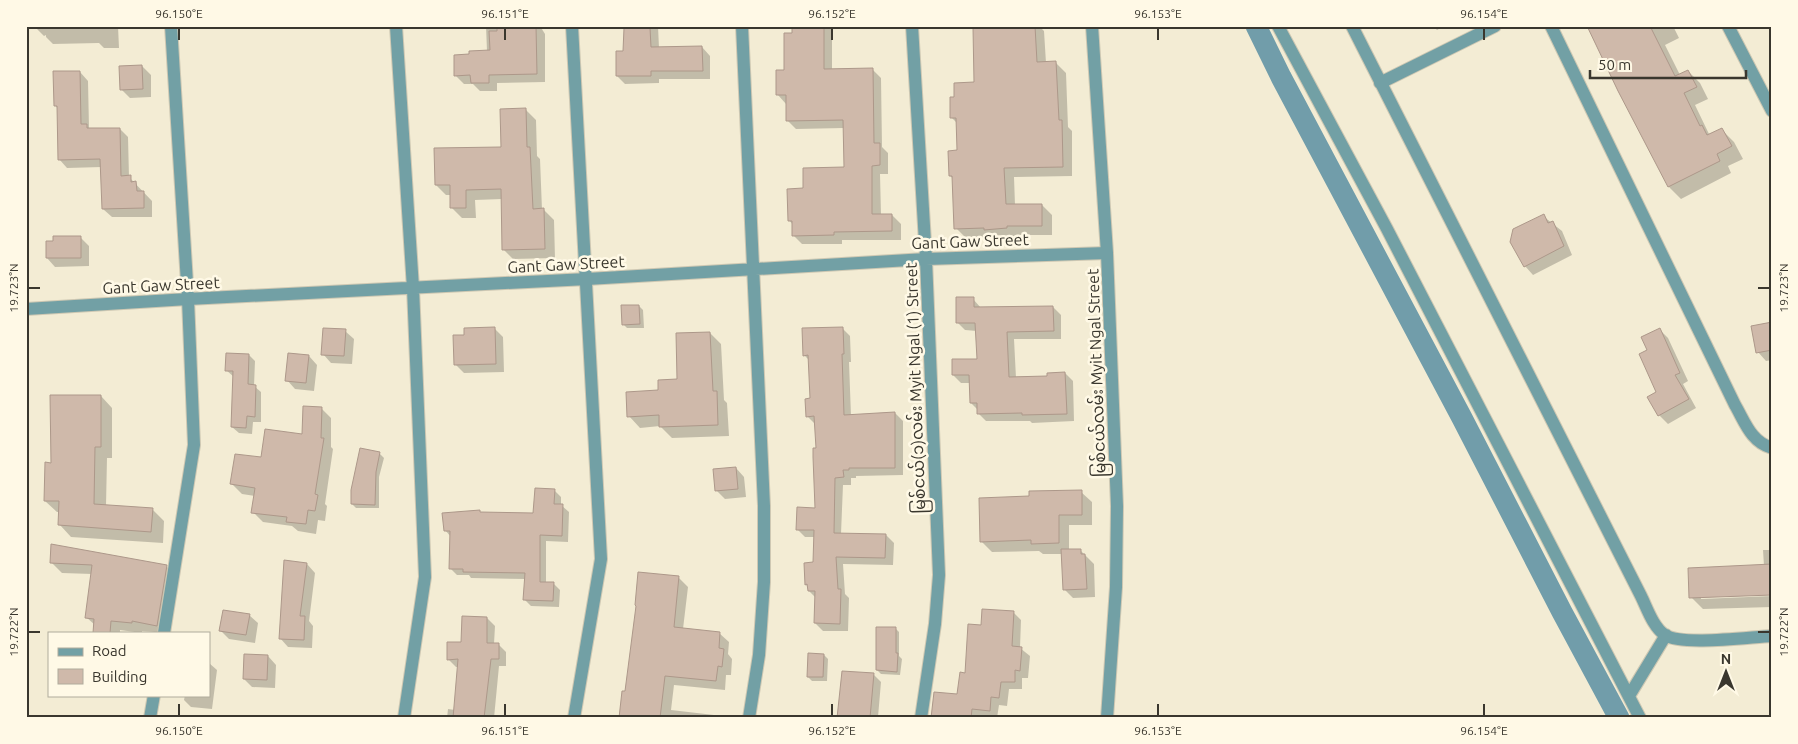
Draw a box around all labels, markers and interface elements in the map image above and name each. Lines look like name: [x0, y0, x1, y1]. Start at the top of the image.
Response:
text: 96.150°E: [155, 7, 203, 20]
text: 96.151°E: [481, 7, 529, 20]
text: 96.152°E: [808, 7, 856, 20]
text: 96.153°E: [1134, 7, 1182, 20]
text: 96.154°E: [1460, 7, 1508, 20]
scale bar: [1590, 48, 1747, 80]
text: 50 m: [1598, 56, 1631, 73]
street label: Gant Gaw Street: [911, 230, 1030, 252]
street label: Gant Gaw Street: [507, 252, 626, 276]
street label: မြစ်ငယ်(၁)လမ်း Myit Ngal (1) Street: [900, 261, 933, 514]
text: 19.723°N: [7, 263, 20, 313]
text: 19.723°N: [1777, 263, 1790, 313]
street label: မြစ်ငယ်လမ်း Myit Ngal Street: [1081, 268, 1114, 478]
street label: Gant Gaw Street: [102, 273, 221, 297]
text: 19.722°N: [7, 607, 20, 657]
text: 19.722°N: [1777, 607, 1790, 657]
legend: [48, 632, 210, 696]
text: Road: [92, 642, 127, 659]
north arrow: [1700, 646, 1750, 696]
text: N: [1721, 651, 1731, 667]
text: Building: [92, 668, 147, 685]
text: 96.150°E: [155, 724, 203, 737]
text: 96.151°E: [481, 724, 529, 737]
text: 96.152°E: [808, 724, 856, 737]
text: 96.153°E: [1134, 724, 1182, 737]
text: 96.154°E: [1460, 724, 1508, 737]

